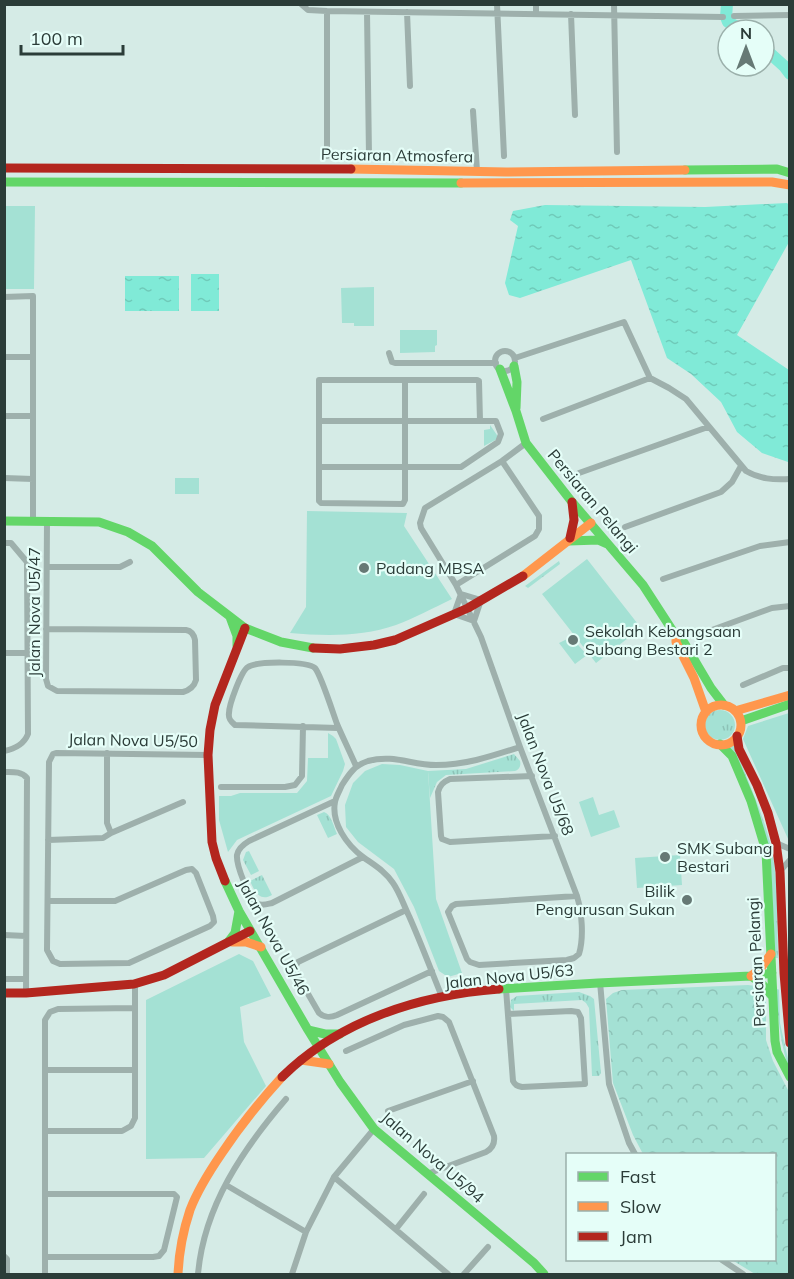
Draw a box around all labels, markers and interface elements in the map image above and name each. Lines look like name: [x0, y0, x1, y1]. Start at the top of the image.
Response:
scale bar: [21, 18, 123, 56]
north arrow: [716, 18, 776, 78]
text: N: [740, 23, 752, 43]
text: 100 m: [30, 27, 83, 50]
street label: Persiaran Atmosfera: [321, 144, 473, 166]
street label: Persiaran Pelangi: [544, 445, 642, 557]
street label: Jalan Nova U5/47: [24, 547, 44, 677]
place label: Padang MBSA: [376, 558, 485, 578]
marker: Padang MBSA: [357, 561, 371, 575]
place label: Sekolah Kebangsaan Subang Bestari 2: [585, 621, 741, 659]
marker: Sekolah Kebangsaan Subang Bestari 2: [566, 633, 580, 647]
street label: Jalan Nova U5/68: [513, 710, 579, 838]
street label: Jalan Nova U5/50: [68, 729, 198, 751]
place label: SMK Subang Bestari: [677, 838, 772, 876]
marker: SMK Subang Bestari: [658, 850, 672, 864]
street label: Jalan Nova U5/46: [234, 875, 314, 999]
place label: Bilik Pengurusan Sukan: [536, 881, 676, 919]
marker: Bilik Pengurusan Sukan: [680, 893, 694, 907]
street label: Persiaran Pelangi: [743, 897, 769, 1027]
street label: Jalan Nova U5/63: [443, 959, 575, 993]
street label: Jalan Nova U5/94: [377, 1107, 489, 1207]
legend: [566, 1153, 776, 1261]
text: Fast: [620, 1165, 656, 1188]
text: Slow: [620, 1195, 662, 1218]
text: Jam: [620, 1225, 653, 1248]

